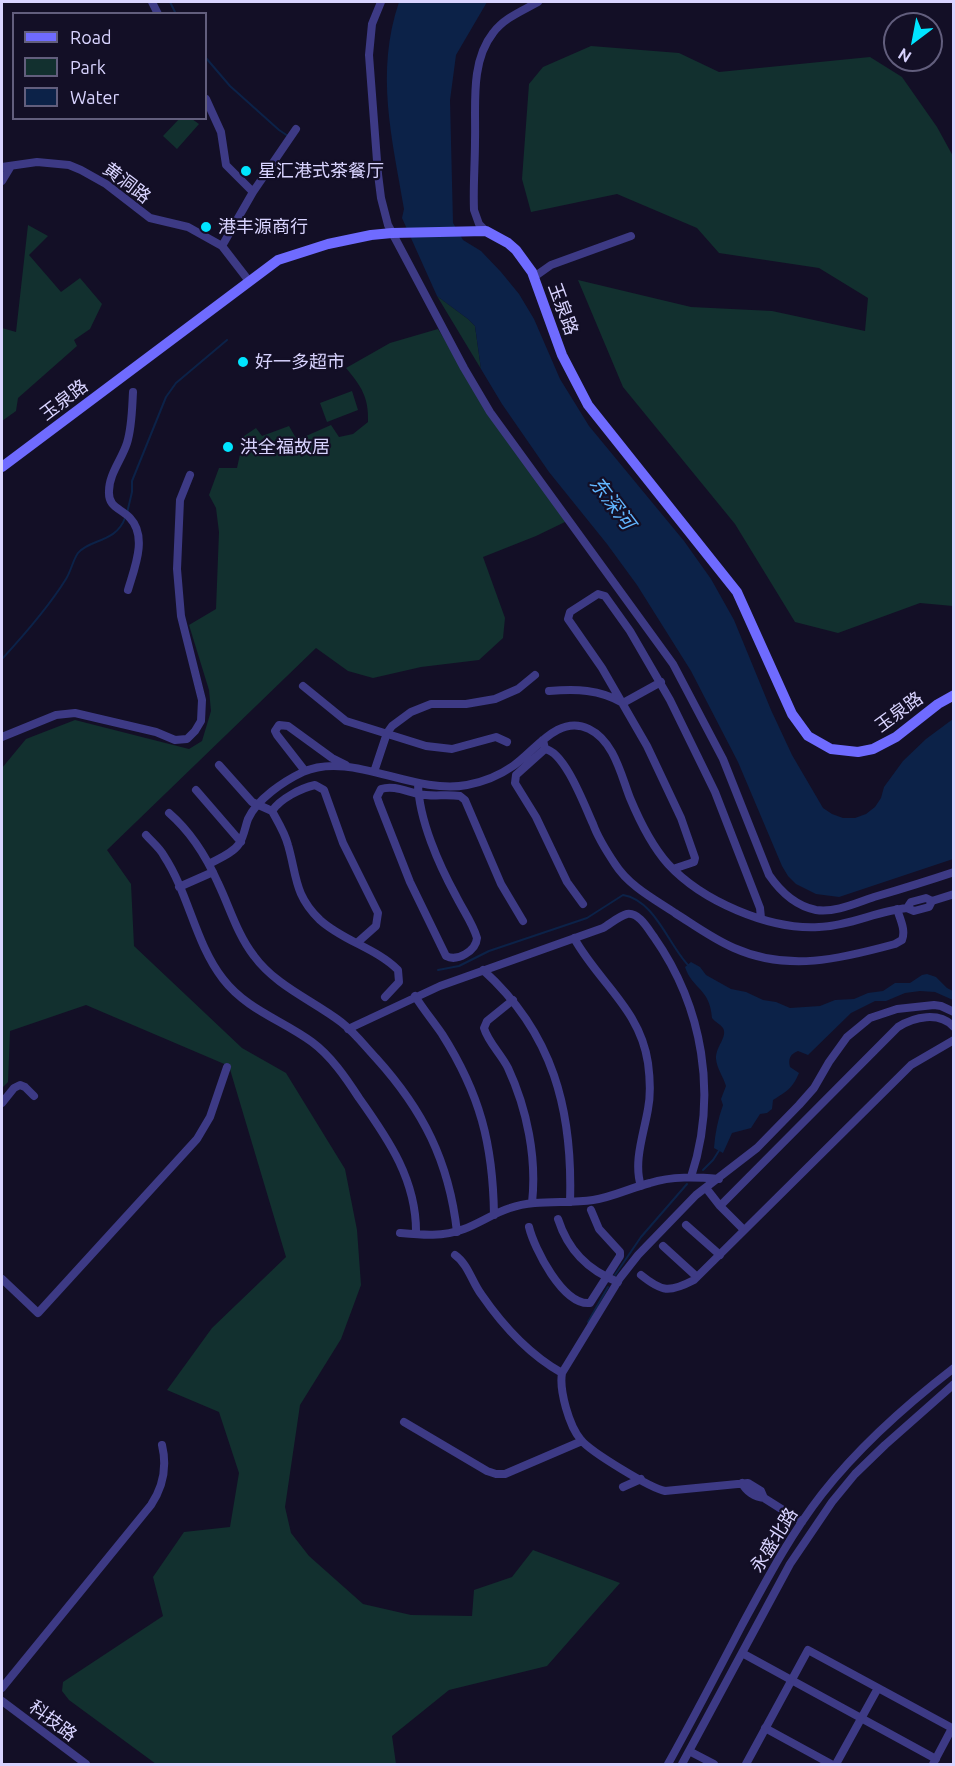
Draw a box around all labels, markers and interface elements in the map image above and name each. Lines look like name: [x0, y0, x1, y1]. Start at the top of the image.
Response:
legend: [12, 12, 207, 120]
north arrow: [883, 12, 943, 72]
text: Road: [70, 27, 112, 47]
text: N: [895, 45, 914, 66]
text: Park: [70, 57, 106, 77]
text: Water: [70, 87, 119, 107]
street label: 黄洞路: [99, 158, 155, 208]
place label: 星汇港式茶餐厅: [258, 160, 384, 182]
marker: 星汇港式茶餐厅: [239, 164, 253, 178]
place label: 港丰源商行: [218, 216, 308, 238]
marker: 港丰源商行: [199, 220, 213, 234]
street label: 玉泉路: [544, 280, 582, 338]
place label: 好一多超市: [255, 351, 345, 373]
marker: 好一多超市: [236, 355, 250, 369]
street label: 玉泉路: [36, 375, 92, 425]
place label: 洪全福故居: [240, 436, 330, 458]
marker: 洪全福故居: [221, 440, 235, 454]
water label: 东深河: [584, 472, 640, 534]
street label: 玉泉路: [871, 687, 927, 737]
street label: 永盛北路: [746, 1504, 802, 1576]
street label: 科技路: [25, 1696, 81, 1746]

